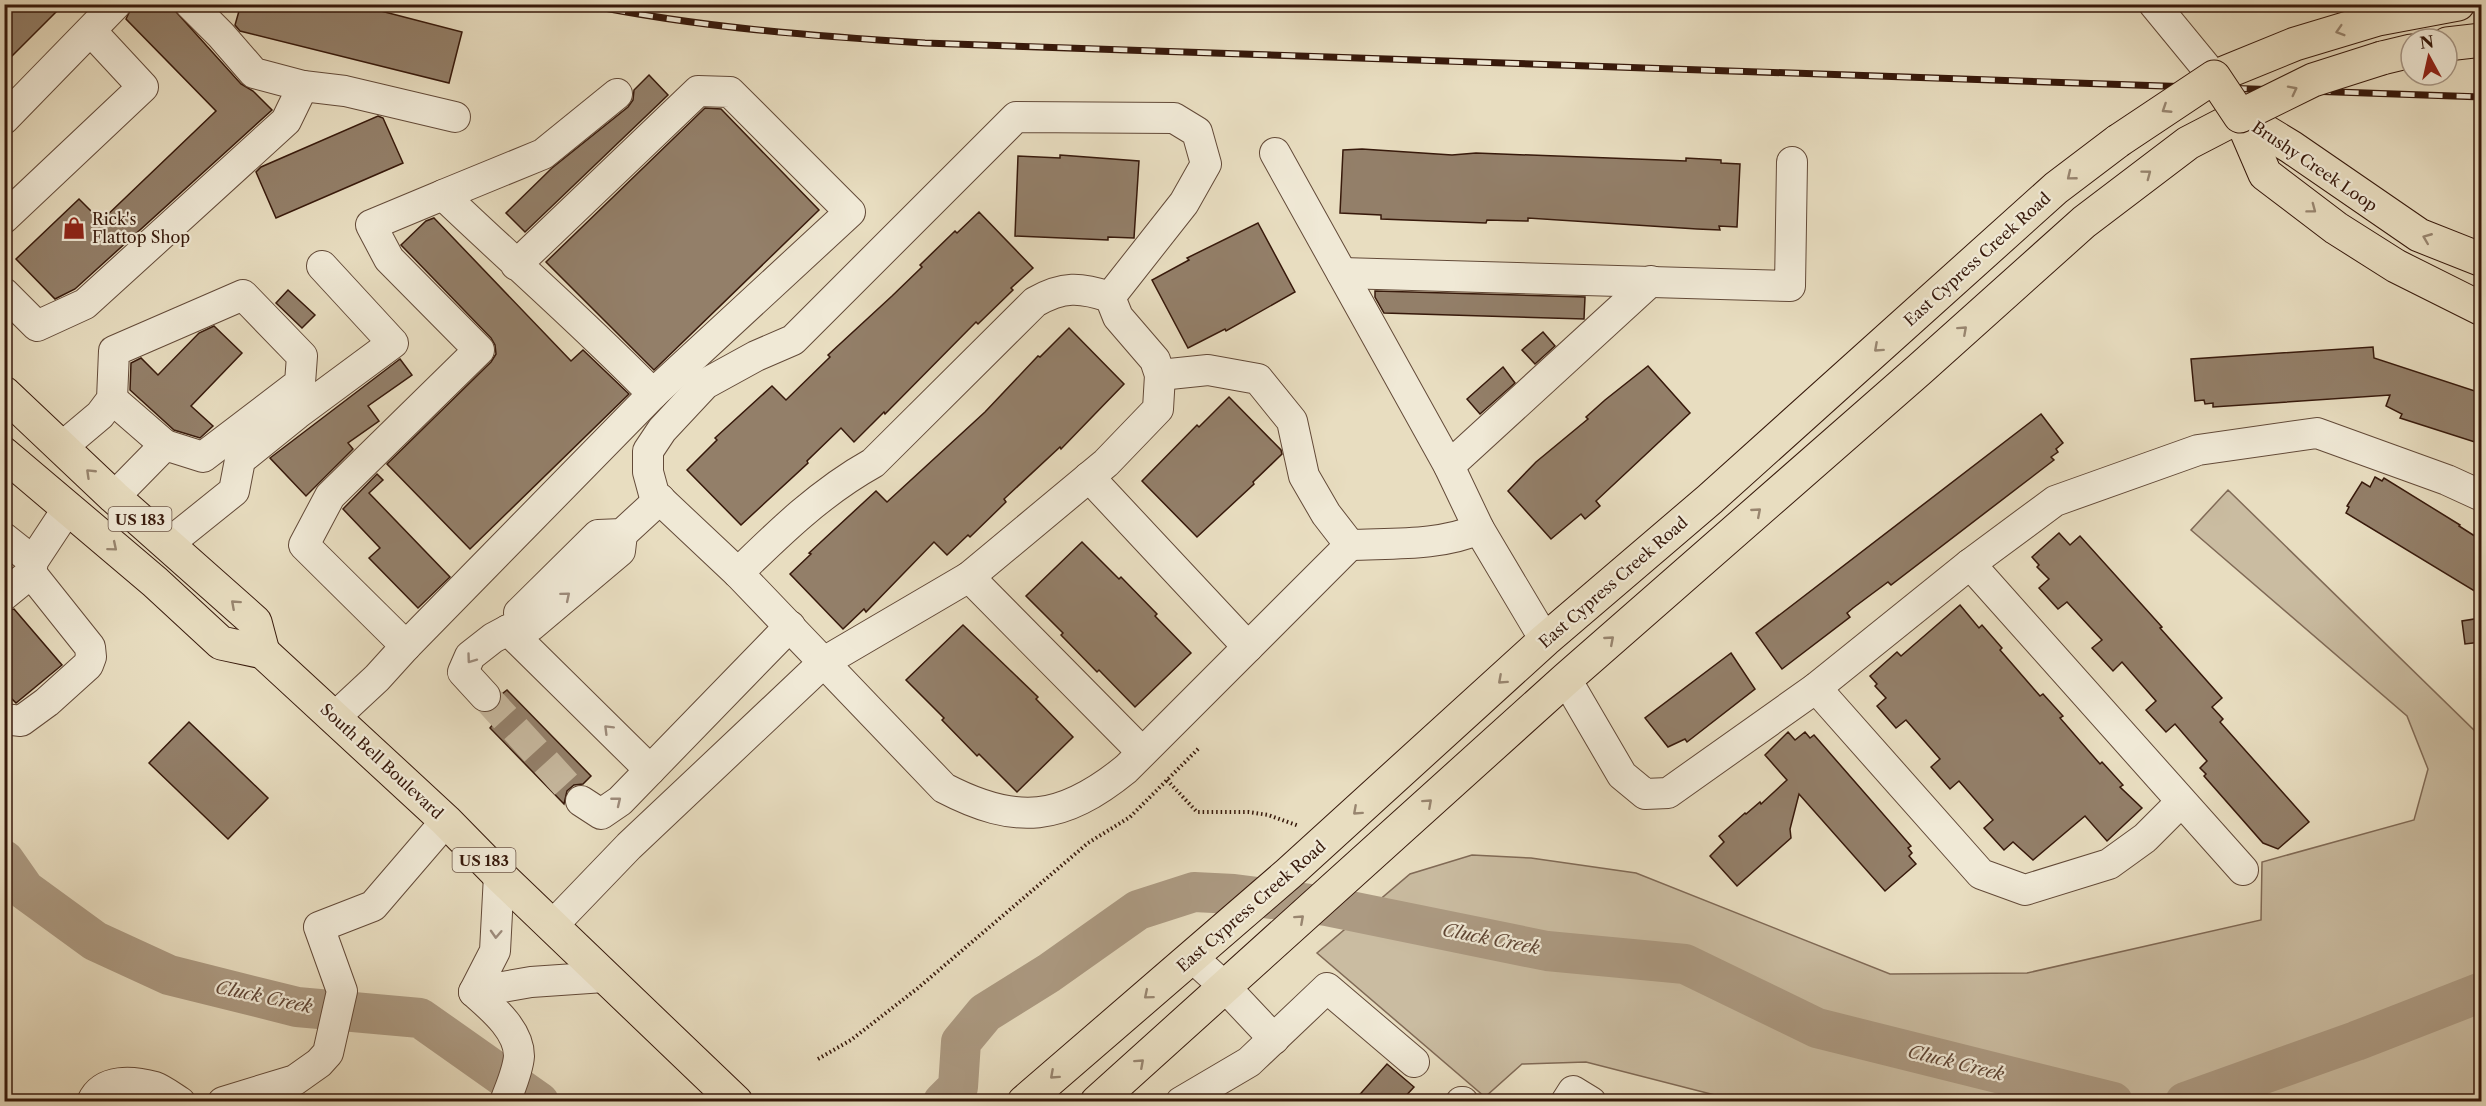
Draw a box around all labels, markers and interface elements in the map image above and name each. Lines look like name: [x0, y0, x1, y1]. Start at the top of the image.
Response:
one-way arrow: [2335, 24, 2346, 36]
north arrow: [2399, 27, 2459, 87]
text: N: [2419, 31, 2435, 53]
one-way arrow: [2286, 86, 2297, 97]
one-way arrow: [2162, 102, 2173, 113]
street label: Brushy Creek Loop: [2249, 117, 2382, 215]
one-way arrow: [2067, 169, 2078, 180]
one-way arrow: [2141, 170, 2152, 181]
street label: East Cypress Creek Road: [1899, 188, 2055, 330]
one-way arrow: [2305, 202, 2316, 213]
place label: Rick's Flattop Shop: [92, 209, 190, 247]
shop icon: Rick's Flattop Shop: [61, 215, 87, 241]
one-way arrow: [2422, 233, 2433, 245]
one-way arrow: [1956, 326, 1967, 337]
one-way arrow: [1875, 341, 1885, 352]
one-way arrow: [86, 470, 97, 481]
road number: US 183: [108, 507, 172, 531]
one-way arrow: [1750, 508, 1761, 519]
street label: East Cypress Creek Road: [1535, 512, 1692, 652]
one-way arrow: [106, 539, 117, 550]
one-way arrow: [559, 592, 570, 603]
one-way arrow: [231, 600, 242, 611]
one-way arrow: [1603, 636, 1614, 647]
one-way arrow: [467, 653, 478, 664]
one-way arrow: [1498, 673, 1508, 684]
street label: South Bell Boulevard: [317, 699, 448, 823]
one-way arrow: [604, 725, 614, 736]
one-way arrow: [611, 798, 622, 809]
one-way arrow: [1421, 799, 1431, 810]
one-way arrow: [1353, 804, 1364, 815]
street label: East Cypress Creek Road: [1173, 836, 1330, 976]
road number: US 183: [452, 848, 516, 872]
one-way arrow: [1293, 915, 1304, 926]
water label: Cluck Creek: [1441, 919, 1542, 959]
one-way arrow: [490, 929, 503, 938]
water label: Cluck Creek: [214, 976, 315, 1018]
one-way arrow: [1143, 988, 1154, 999]
water label: Cluck Creek: [1906, 1040, 2007, 1086]
one-way arrow: [1133, 1059, 1144, 1070]
one-way arrow: [1051, 1068, 1061, 1079]

